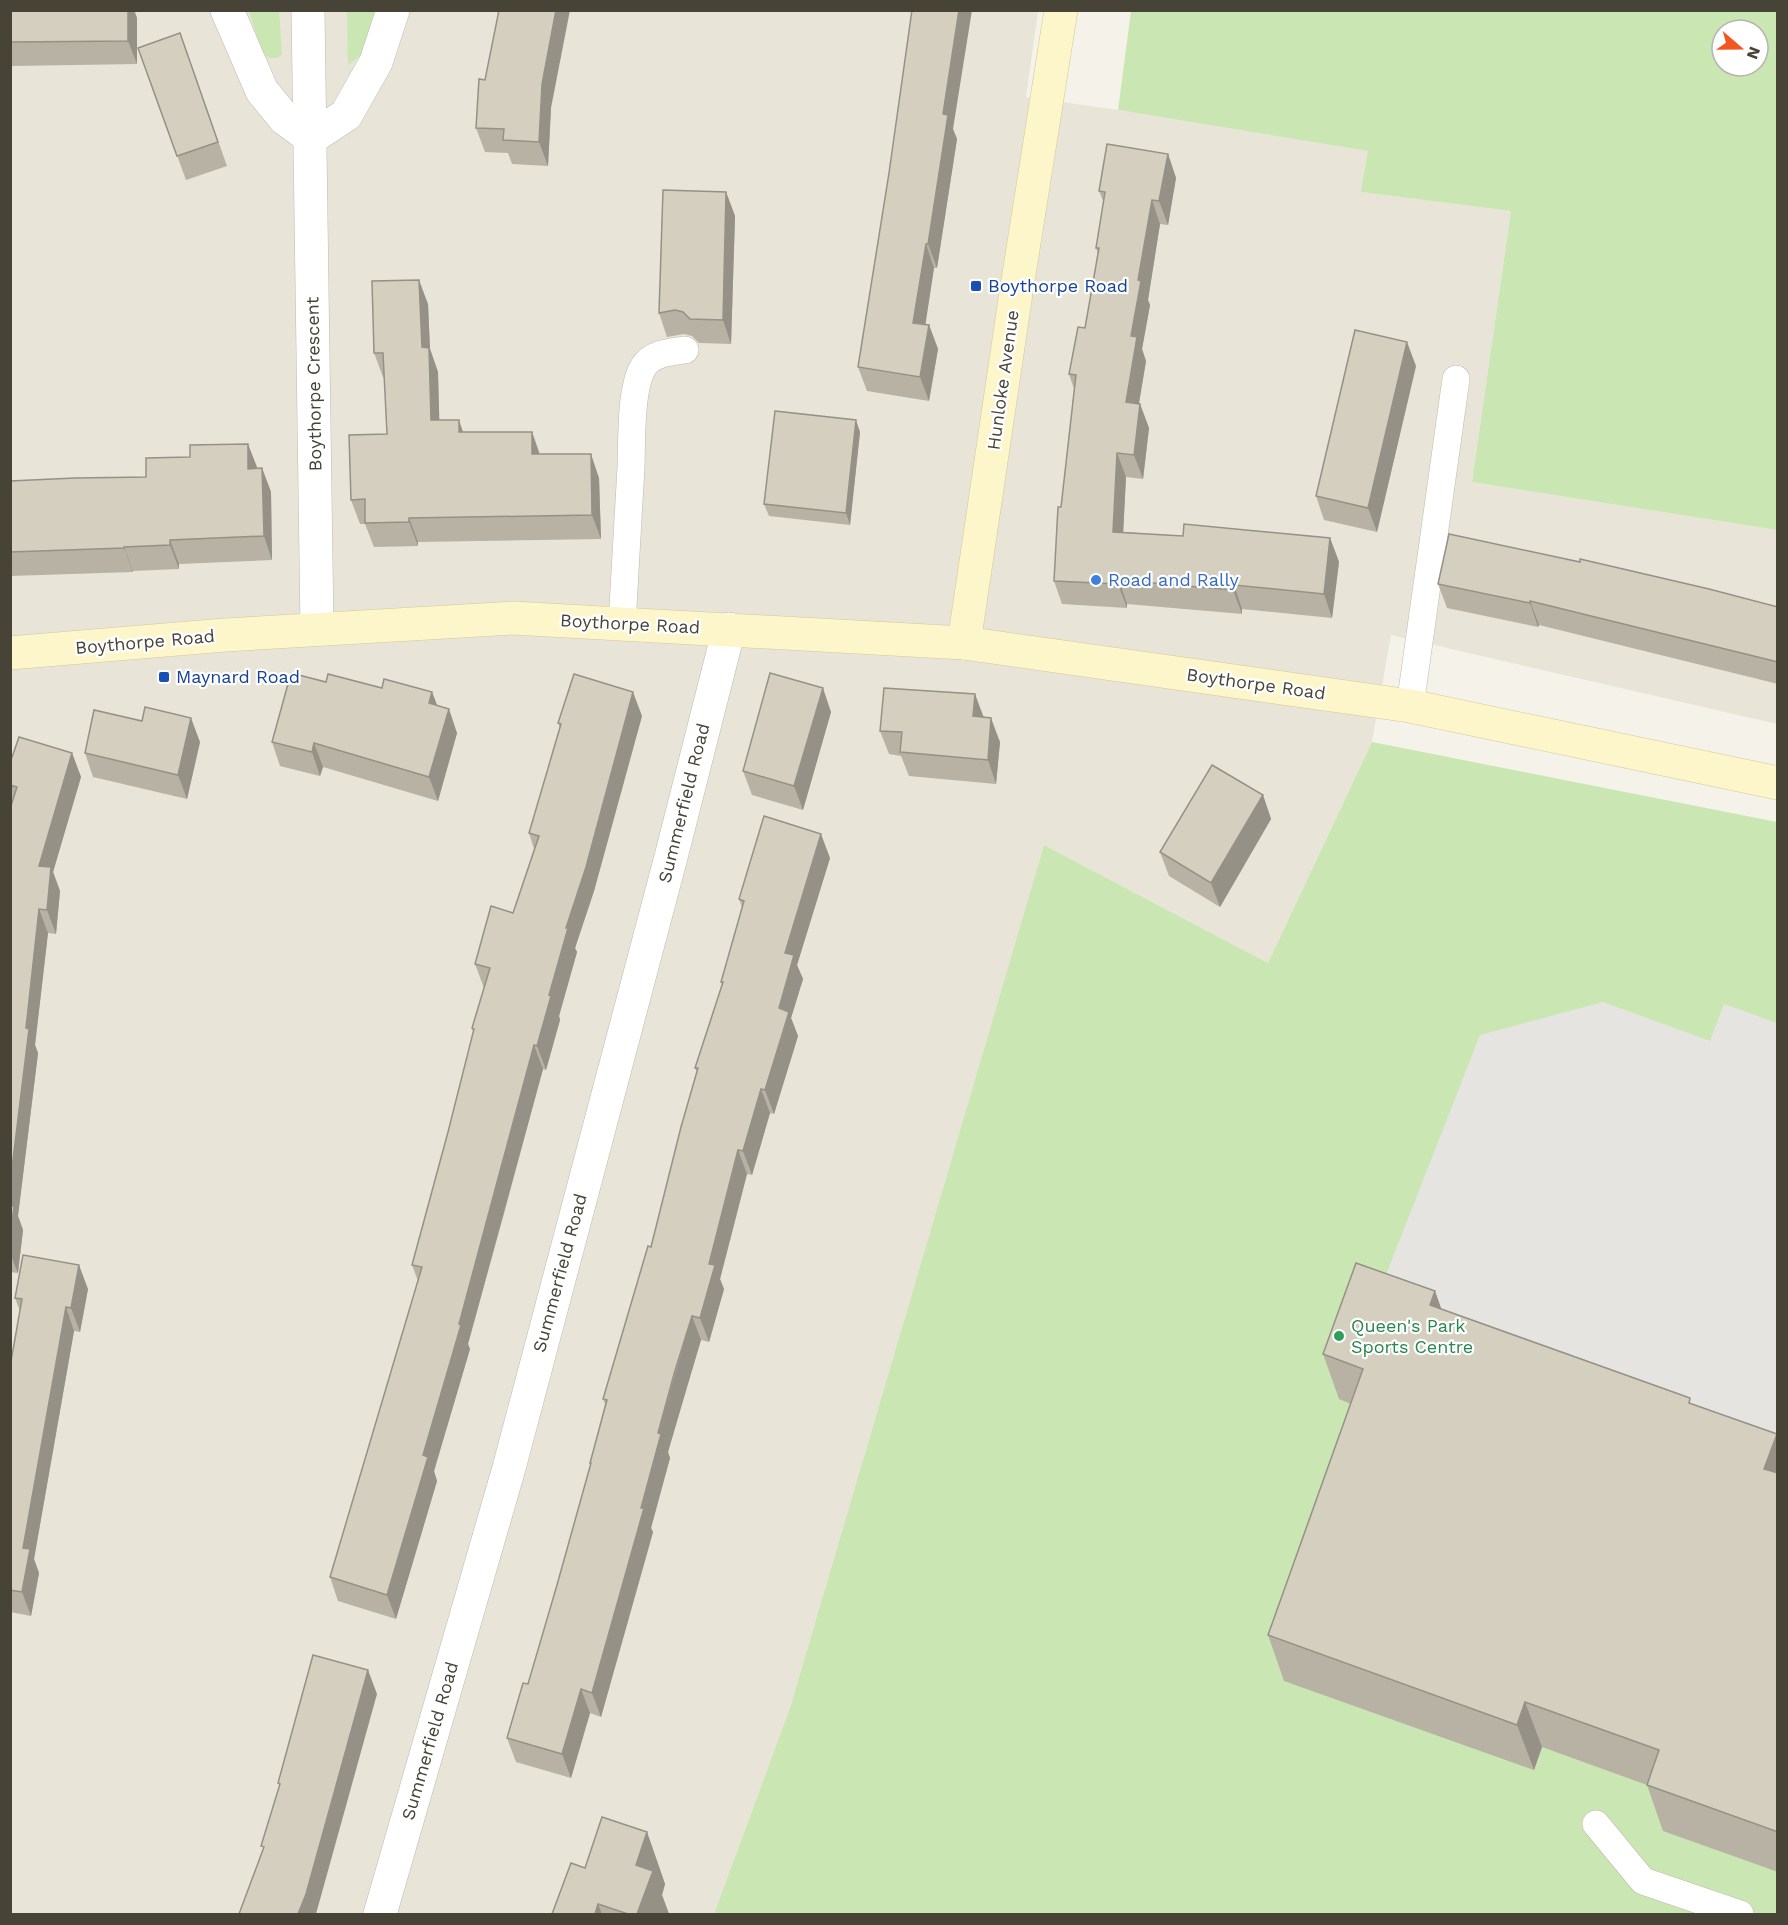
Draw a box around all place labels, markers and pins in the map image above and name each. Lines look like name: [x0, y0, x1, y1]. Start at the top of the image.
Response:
place label: Boythorpe Road: [988, 275, 1128, 296]
marker: Boythorpe Road: [969, 279, 983, 293]
place label: Road and Rally: [1108, 569, 1240, 590]
marker: Road and Rally: [1089, 573, 1103, 587]
place label: Maynard Road: [176, 666, 300, 687]
marker: Maynard Road: [157, 670, 171, 684]
place label: Queen's Park Sports Centre: [1351, 1315, 1473, 1357]
marker: Queen's Park Sports Centre: [1332, 1329, 1346, 1343]

